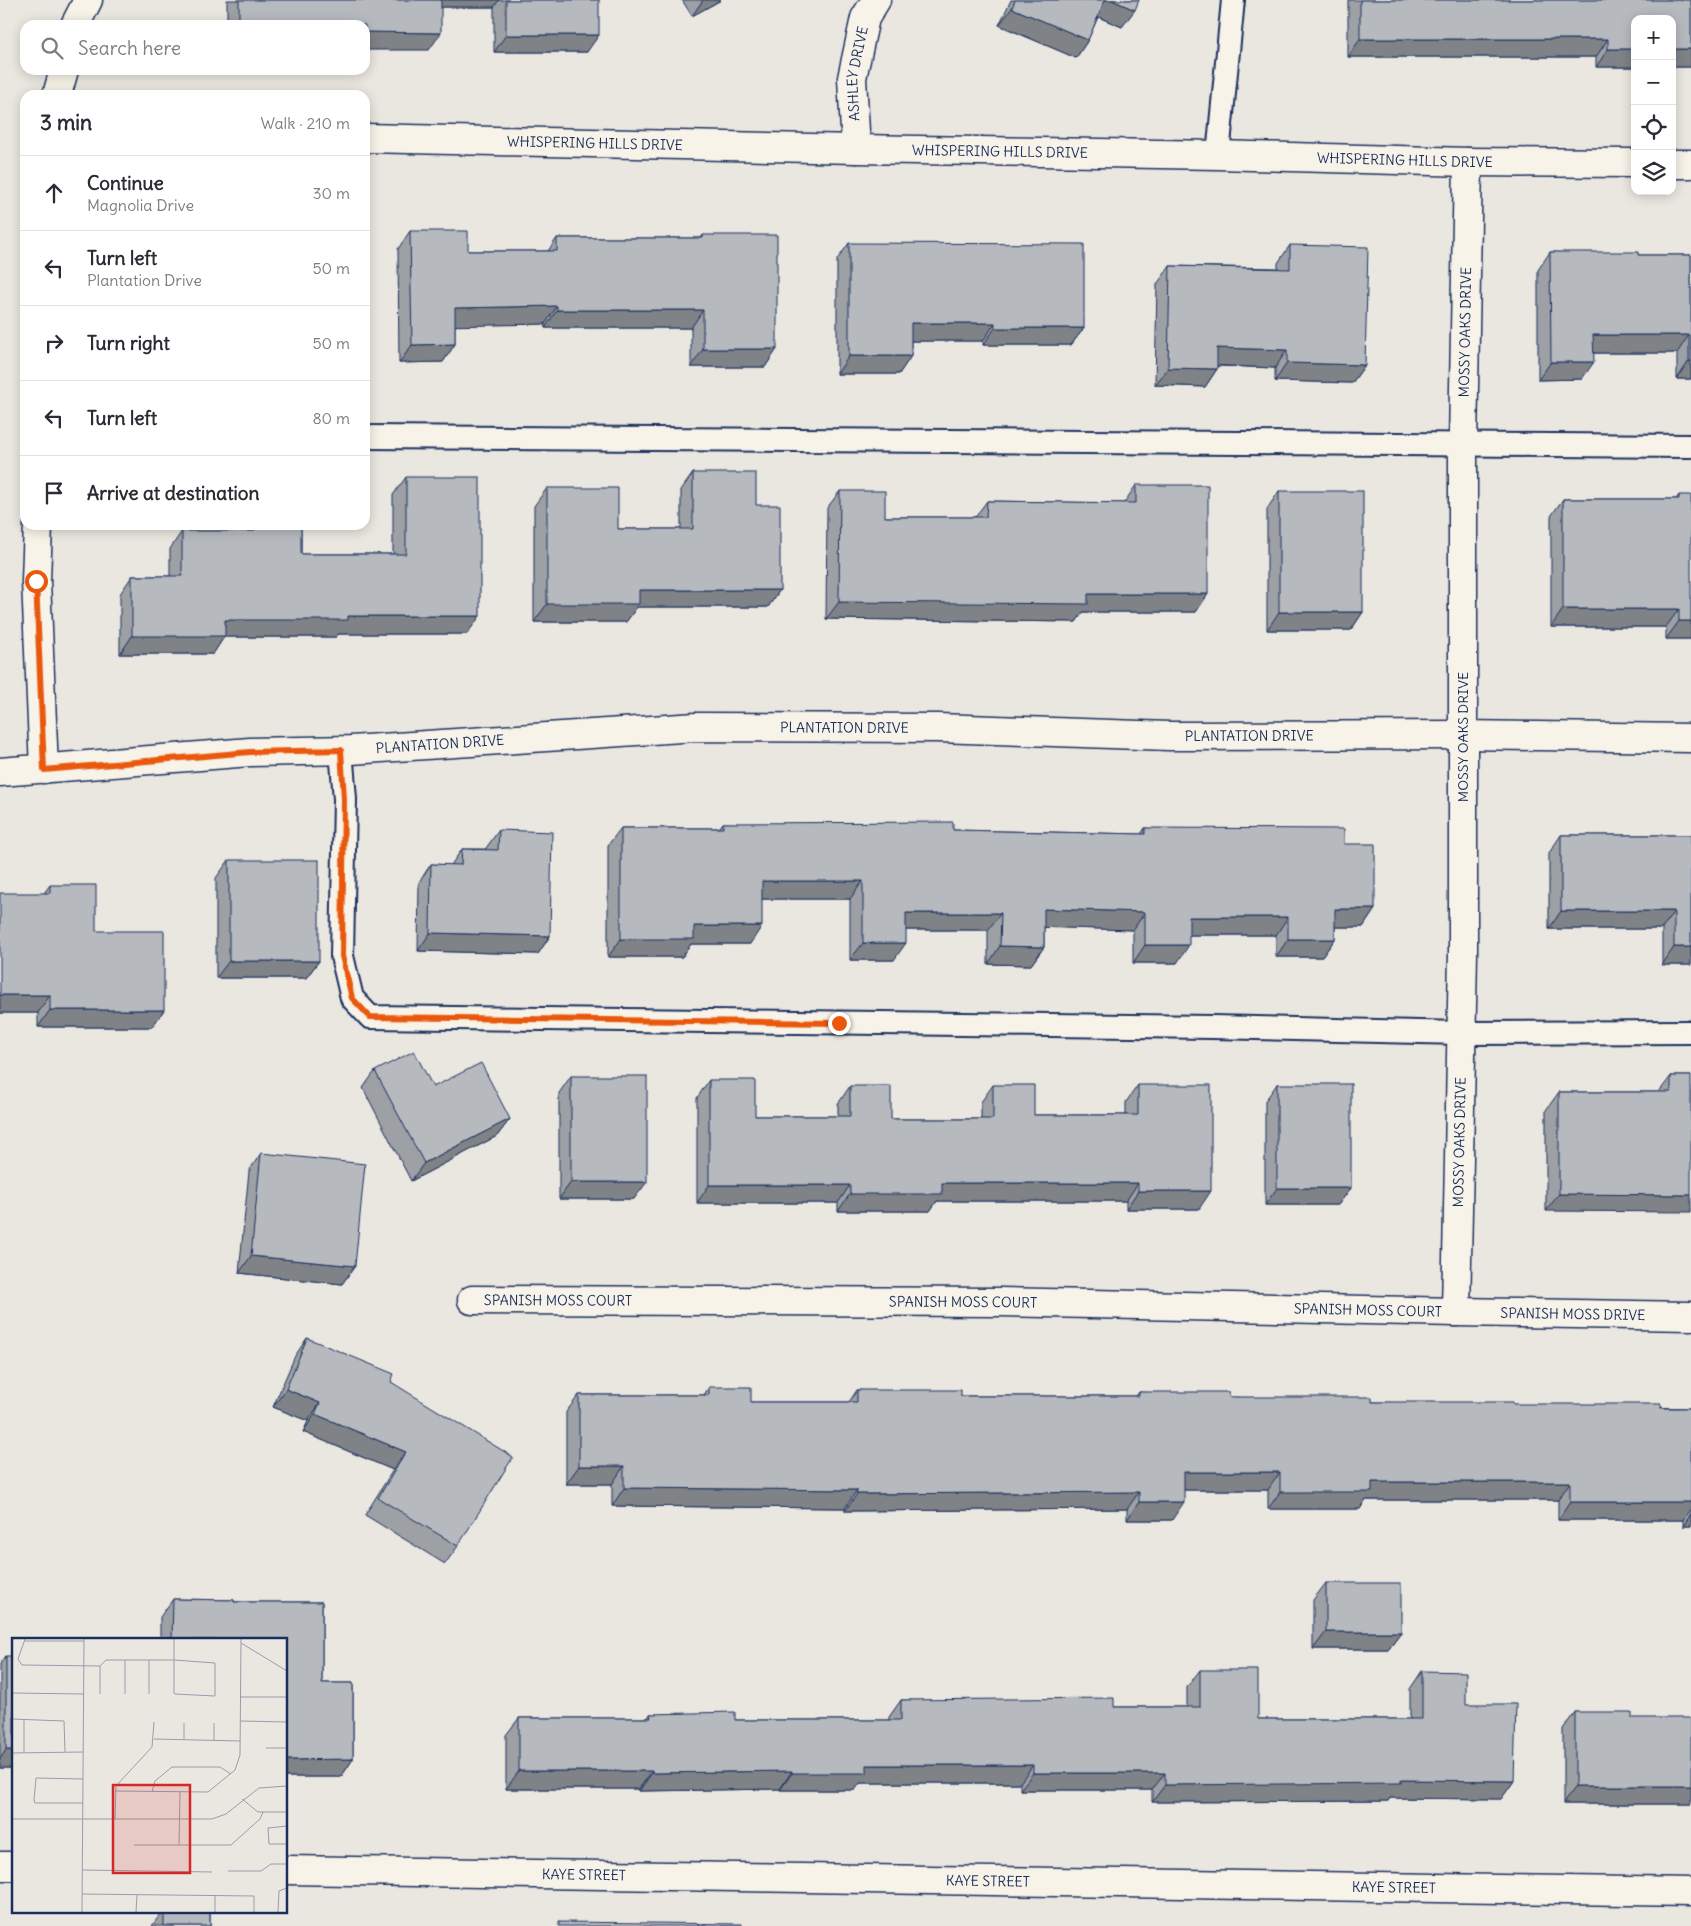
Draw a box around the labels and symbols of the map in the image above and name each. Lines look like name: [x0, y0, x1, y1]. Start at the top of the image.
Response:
street label: ASHLEY DRIVE: [843, 25, 872, 121]
street label: WHISPERING HILLS DRIVE: [507, 132, 683, 154]
street label: WHISPERING HILLS DRIVE: [912, 141, 1088, 162]
street label: WHISPERING HILLS DRIVE: [1317, 149, 1493, 171]
street label: MOSSY OAKS DRIVE: [1455, 267, 1475, 397]
route start: [25, 570, 48, 593]
street label: MOSSY OAKS DRIVE: [1454, 672, 1472, 802]
street label: PLANTATION DRIVE: [780, 718, 909, 737]
street label: PLANTATION DRIVE: [1185, 727, 1314, 745]
street label: PLANTATION DRIVE: [375, 731, 505, 757]
route end: [828, 1012, 851, 1035]
street label: MOSSY OAKS DRIVE: [1449, 1077, 1470, 1207]
street label: SPANISH MOSS COURT: [484, 1291, 632, 1310]
street label: SPANISH MOSS COURT: [889, 1293, 1037, 1312]
street label: SPANISH MOSS COURT: [1294, 1299, 1442, 1321]
street label: SPANISH MOSS DRIVE: [1500, 1304, 1645, 1324]
inset map: [12, 1638, 288, 1914]
street label: KAYE STREET: [542, 1865, 626, 1884]
street label: KAYE STREET: [946, 1871, 1030, 1891]
street label: KAYE STREET: [1352, 1878, 1436, 1897]

